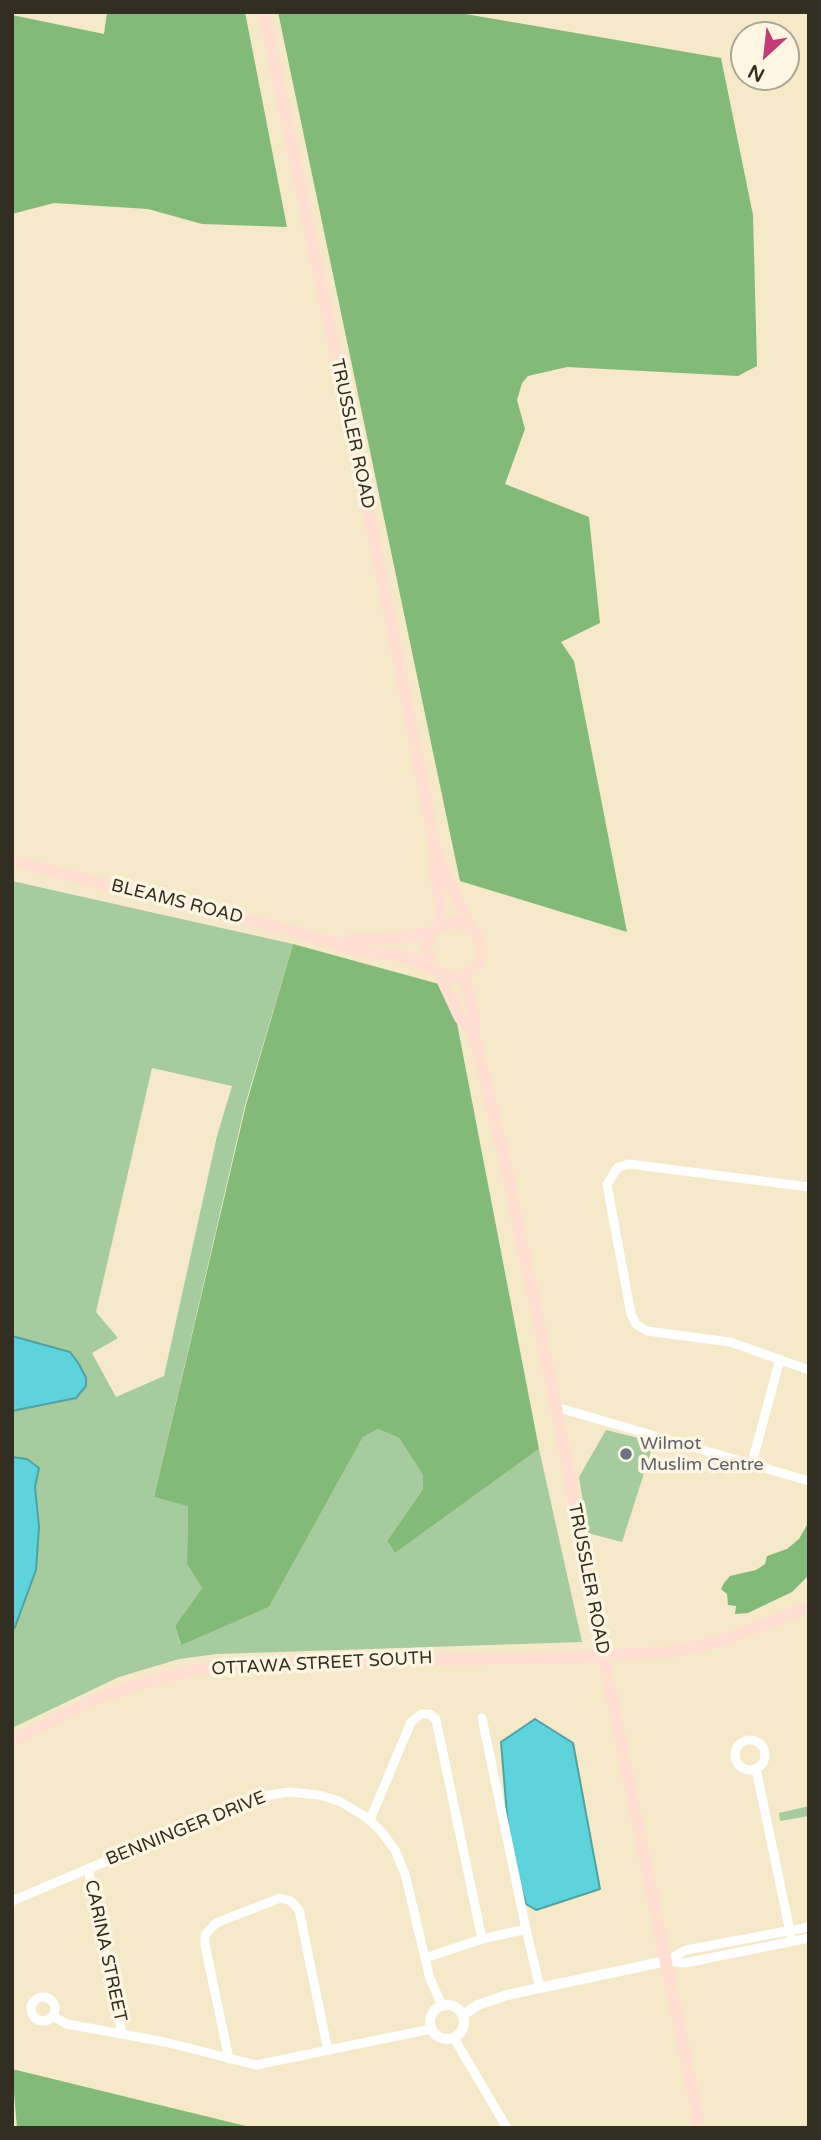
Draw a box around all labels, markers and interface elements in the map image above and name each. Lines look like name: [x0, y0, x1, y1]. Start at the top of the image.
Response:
north arrow: [730, 21, 800, 91]
text: N: [745, 60, 768, 86]
street label: TRUSSLER ROAD: [326, 357, 378, 511]
street label: BLEAMS ROAD: [109, 875, 245, 929]
place label: Wilmot Muslim Centre: [640, 1433, 764, 1476]
marker: Wilmot Muslim Centre: [618, 1446, 634, 1462]
street label: TRUSSLER ROAD: [563, 1502, 613, 1656]
street label: OTTAWA STREET SOUTH: [211, 1647, 433, 1681]
street label: BENNINGER DRIVE: [103, 1787, 269, 1871]
street label: CARINA STREET: [79, 1878, 131, 2024]

